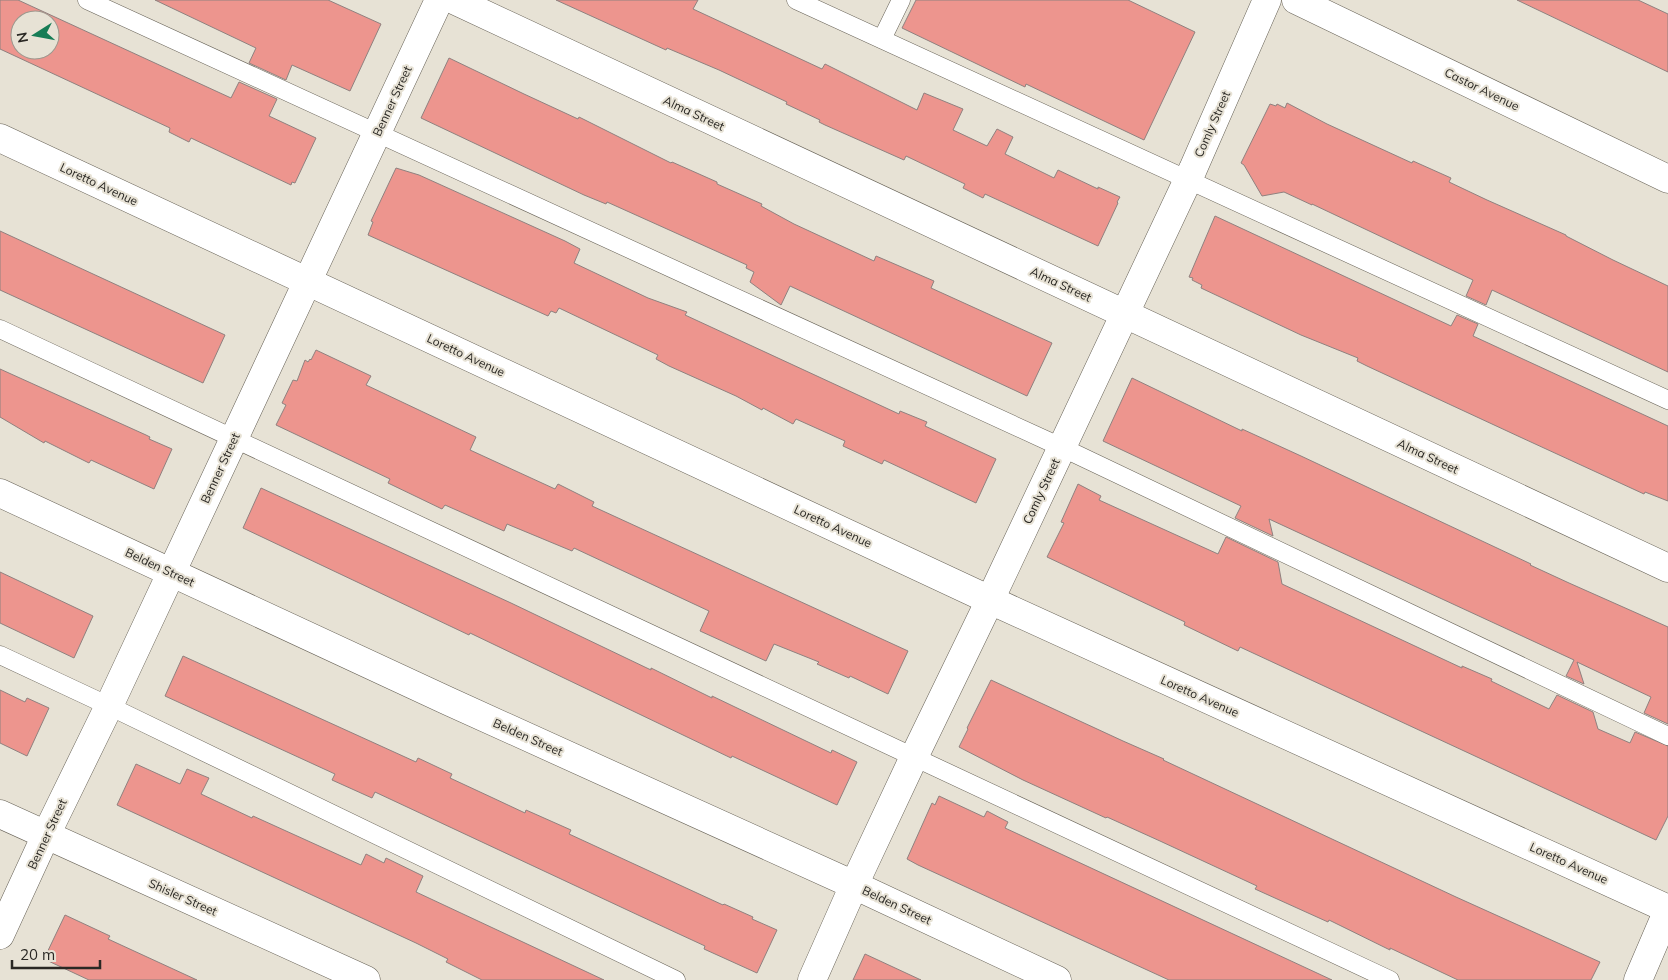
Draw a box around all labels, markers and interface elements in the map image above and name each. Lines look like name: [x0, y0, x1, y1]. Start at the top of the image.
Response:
north arrow: [10, 10, 60, 60]
text: N: [12, 31, 32, 44]
street label: Benner Street: [369, 63, 415, 139]
street label: Castor Avenue: [1442, 64, 1522, 114]
street label: Comly Street: [1191, 89, 1233, 159]
street label: Alma Street: [661, 92, 727, 134]
street label: Loretto Avenue: [58, 159, 140, 209]
street label: Alma Street: [1028, 263, 1094, 305]
street label: Loretto Avenue: [425, 330, 507, 380]
street label: Benner Street: [197, 430, 243, 506]
street label: Alma Street: [1395, 435, 1461, 477]
street label: Comly Street: [1019, 456, 1063, 526]
street label: Loretto Avenue: [792, 501, 874, 551]
street label: Belden Street: [123, 544, 197, 590]
street label: Loretto Avenue: [1159, 672, 1241, 720]
street label: Belden Street: [491, 715, 565, 759]
street label: Benner Street: [24, 796, 70, 872]
street label: Loretto Avenue: [1528, 839, 1610, 887]
street label: Shisler Street: [146, 875, 220, 919]
street label: Belden Street: [860, 882, 934, 928]
scale bar: [12, 938, 100, 970]
text: 20 m: [20, 945, 55, 964]

